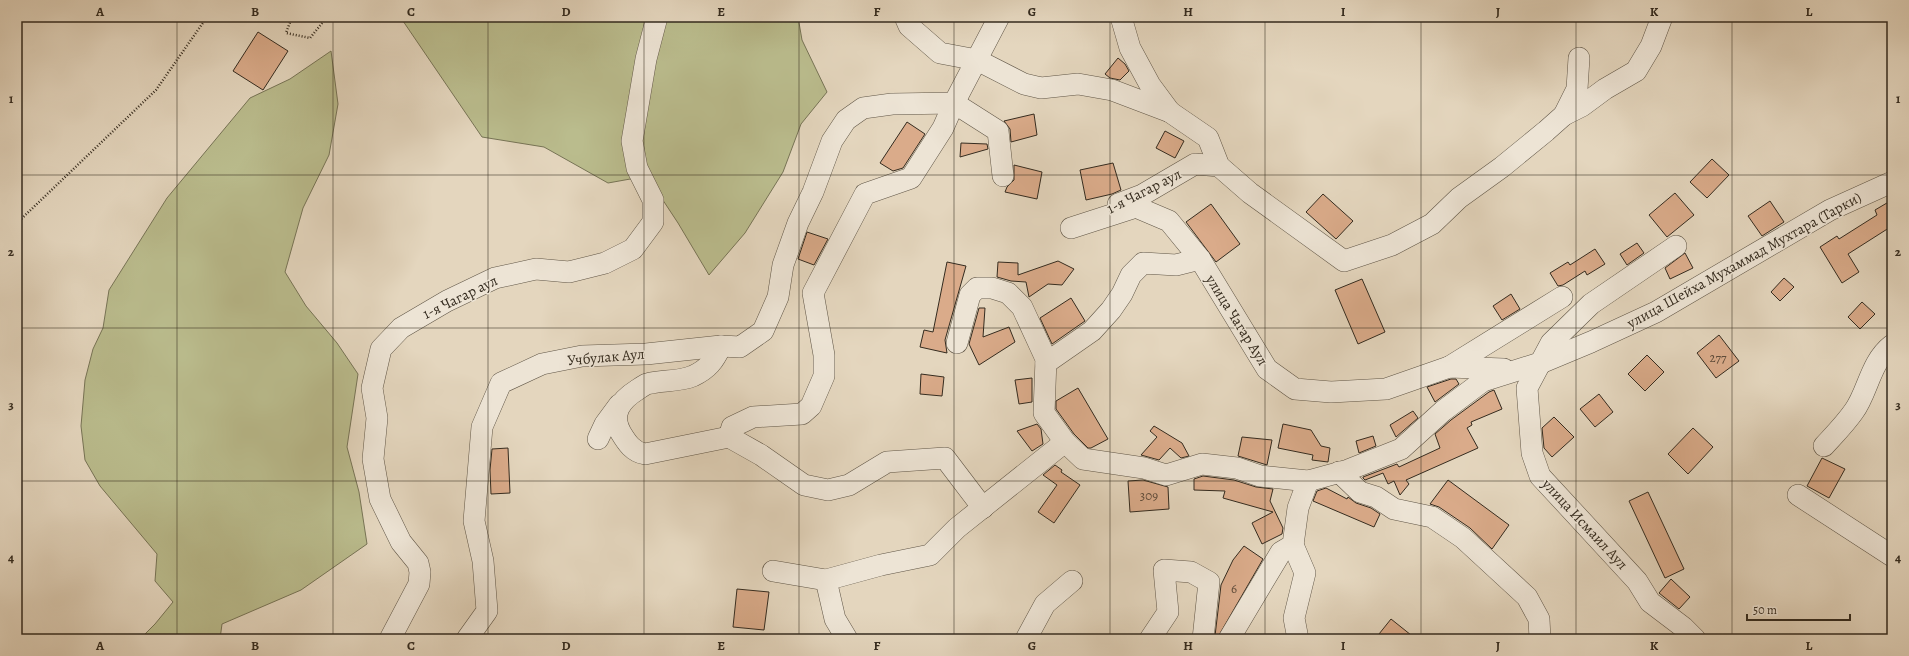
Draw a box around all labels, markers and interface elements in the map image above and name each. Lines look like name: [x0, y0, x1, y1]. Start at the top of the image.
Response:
text: A: [95, 3, 105, 20]
text: B: [251, 3, 259, 20]
text: C: [407, 3, 415, 20]
text: D: [561, 3, 571, 20]
text: E: [717, 3, 725, 20]
text: F: [874, 3, 881, 20]
text: G: [1028, 3, 1036, 20]
text: H: [1183, 3, 1193, 20]
text: I: [1341, 3, 1346, 20]
text: J: [1496, 3, 1500, 20]
text: K: [1650, 3, 1659, 20]
text: L: [1806, 3, 1813, 20]
text: 1: [9, 90, 14, 107]
text: 1: [1896, 90, 1901, 107]
street label: 1-я Чагар аул: [1103, 164, 1185, 218]
street label: улица Шейха Мухаммад Мухтара (Тарки): [1622, 187, 1865, 333]
text: 2: [8, 243, 15, 260]
text: 2: [1895, 243, 1902, 260]
street label: 1-я Чагар аул: [419, 270, 501, 324]
street label: улица Чагар Аул: [1201, 270, 1273, 369]
street label: Учбулак Аул: [567, 344, 645, 370]
house number: 277: [1709, 349, 1727, 366]
text: 3: [8, 396, 14, 413]
text: 3: [1895, 396, 1901, 413]
street label: улица Исмаил Аул: [1537, 473, 1632, 574]
house number: 309: [1140, 487, 1158, 504]
text: 4: [8, 549, 14, 566]
text: 4: [1895, 549, 1901, 566]
house number: 6: [1231, 580, 1237, 597]
scale bar: [1747, 596, 1850, 622]
text: 50 m: [1753, 602, 1777, 618]
text: A: [95, 637, 105, 654]
text: B: [251, 637, 259, 654]
text: C: [407, 637, 415, 654]
text: D: [561, 637, 571, 654]
text: E: [717, 637, 725, 654]
text: F: [874, 637, 881, 654]
text: G: [1028, 637, 1036, 654]
text: H: [1183, 637, 1193, 654]
text: I: [1341, 637, 1346, 654]
text: J: [1496, 637, 1500, 654]
text: K: [1650, 637, 1659, 654]
text: L: [1806, 637, 1813, 654]

